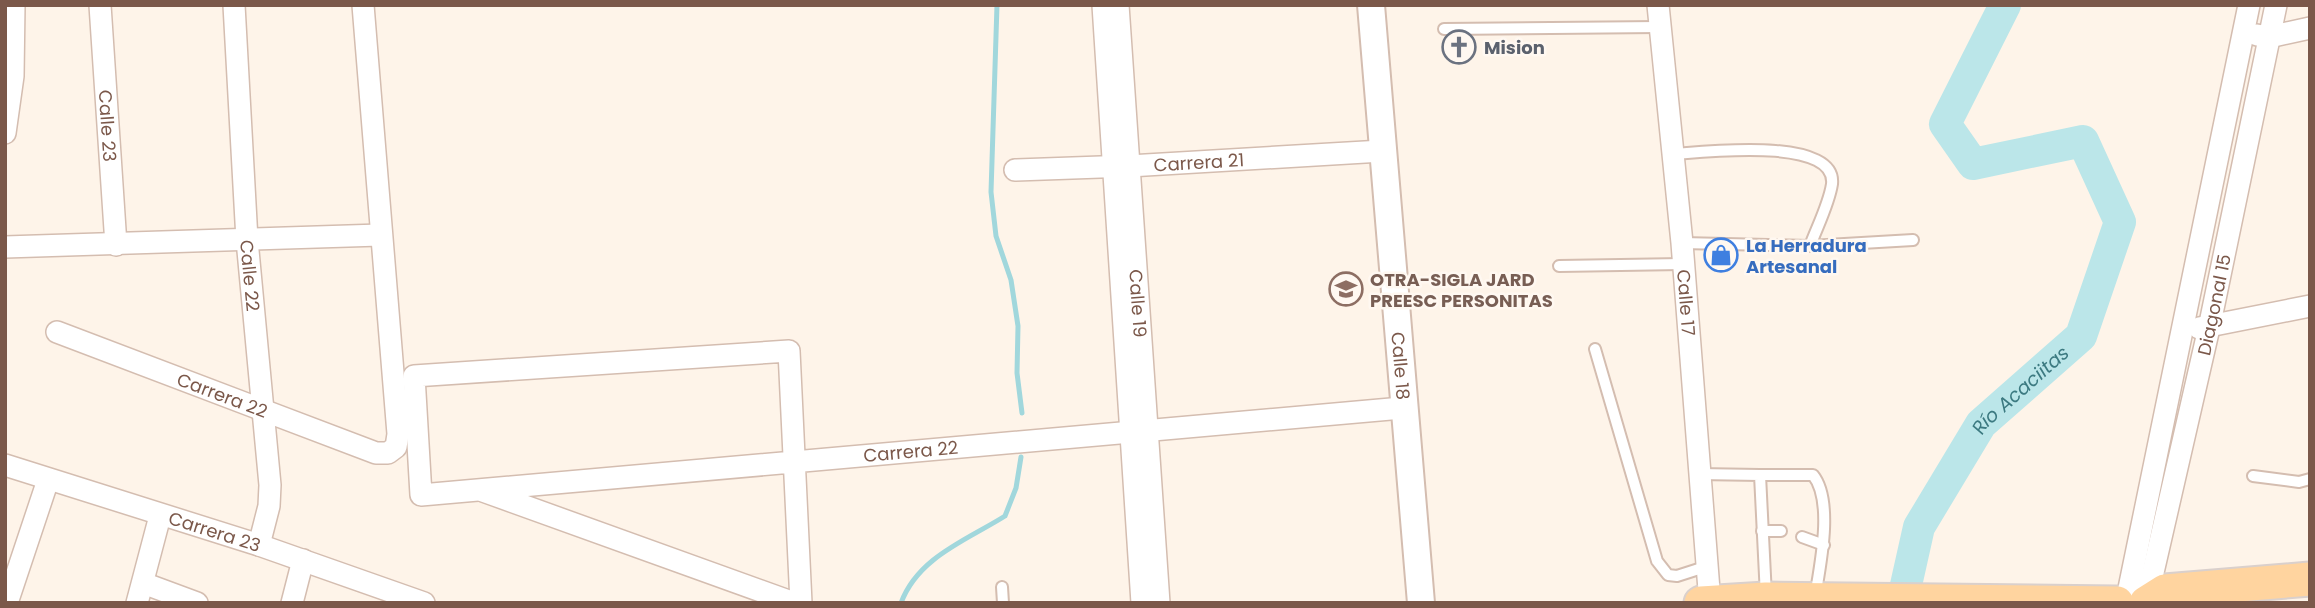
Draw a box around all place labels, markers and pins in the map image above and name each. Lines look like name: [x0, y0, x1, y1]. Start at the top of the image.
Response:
church icon: Mision: [1440, 28, 1478, 66]
place label: Mision: [1484, 35, 1545, 60]
place label: La Herradura Artesanal: [1746, 233, 1867, 279]
shop icon: La Herradura Artesanal: [1702, 236, 1740, 274]
place label: OTRA-SIGLA JARD PREESC PERSONITAS: [1370, 267, 1553, 313]
school or university icon: OTRA-SIGLA JARD PREESC PERSONITAS: [1327, 270, 1365, 308]

